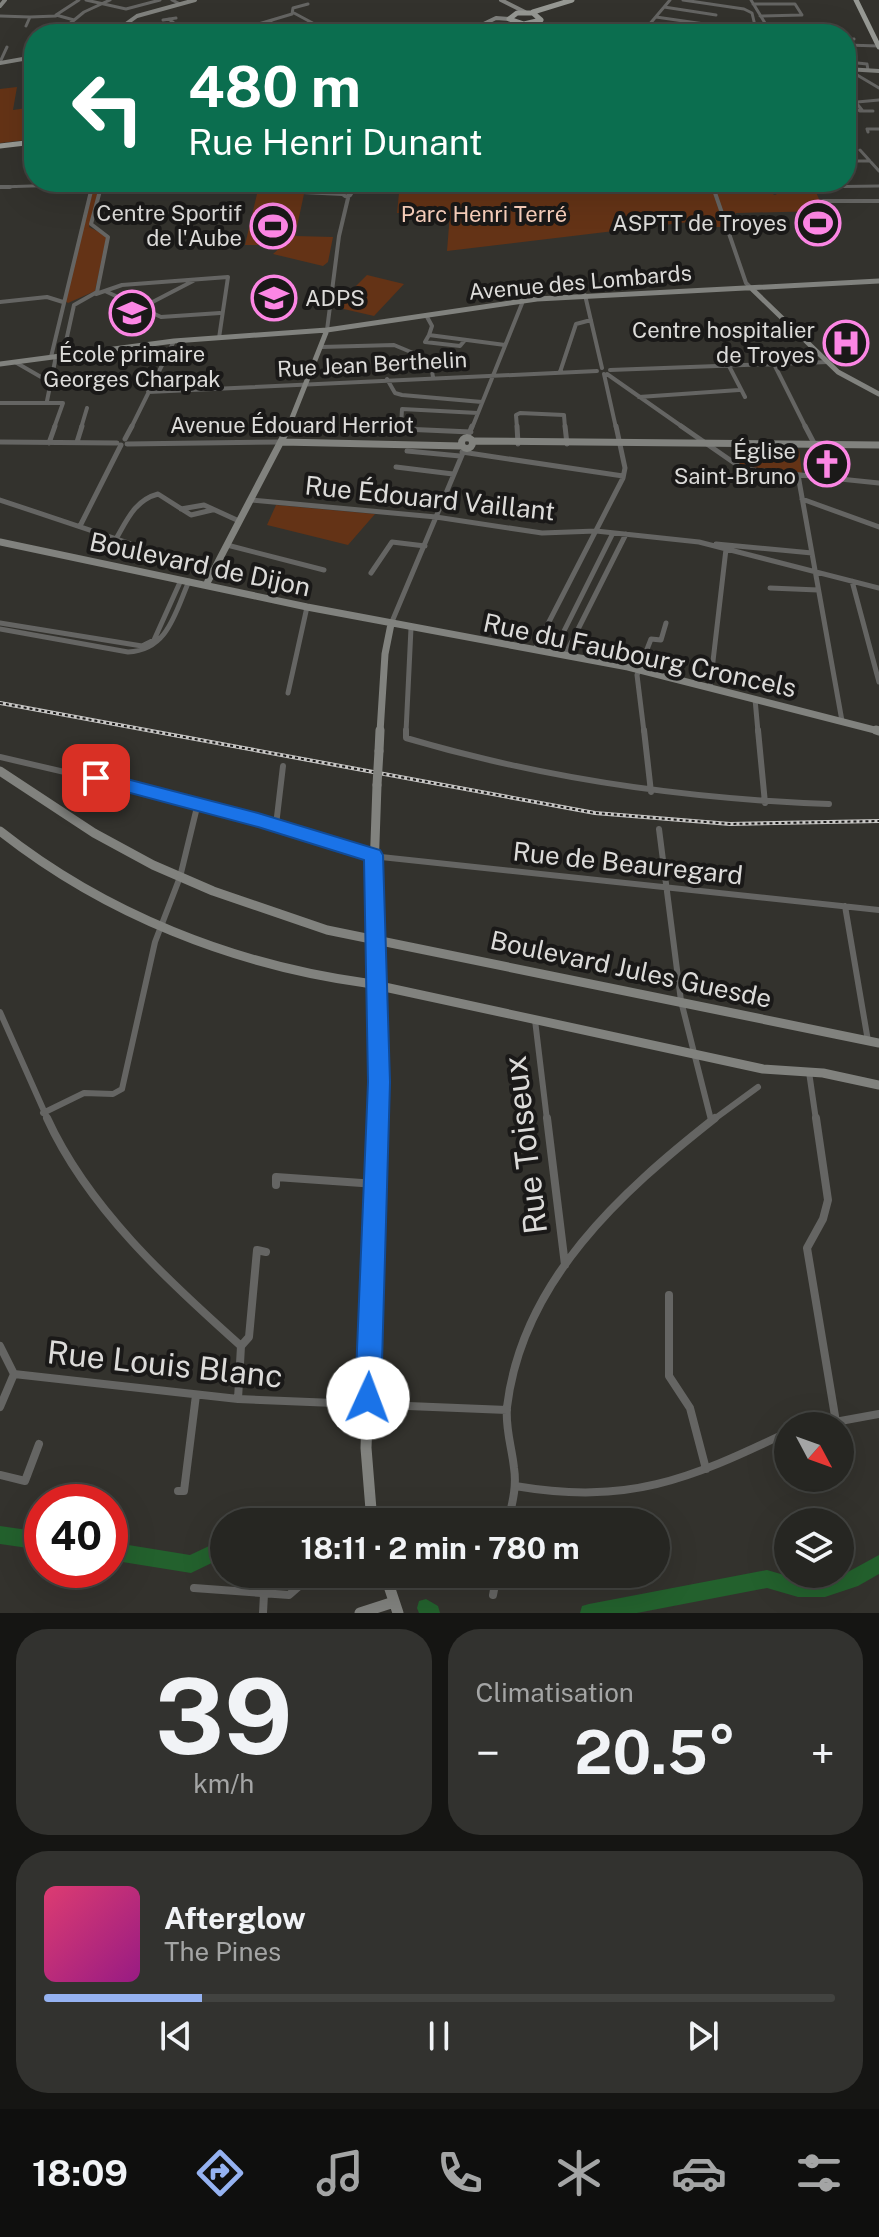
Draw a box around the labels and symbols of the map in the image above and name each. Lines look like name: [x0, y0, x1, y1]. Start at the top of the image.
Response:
sports icon: ASPTT de Troyes: [794, 199, 842, 247]
place label: Centre Sportif de l'Aube: [96, 200, 242, 251]
park label: Parc Henri Terré: [401, 201, 567, 227]
sports icon: Centre Sportif de l'Aube: [249, 202, 297, 250]
place label: ASPTT de Troyes: [612, 210, 787, 236]
street label: Avenue des Lombards: [467, 259, 693, 305]
school or university icon: ADPS: [250, 274, 298, 322]
place label: ADPS: [305, 285, 365, 311]
school or university icon: École primaire Georges Charpak: [108, 289, 156, 337]
place label: Centre hospitalier de Troyes: [632, 317, 815, 368]
hospital icon: Centre hospitalier de Troyes: [822, 319, 870, 367]
place label: École primaire Georges Charpak: [43, 341, 221, 392]
street label: Rue Jean Berthelin: [276, 346, 468, 382]
street label: Avenue Édouard Herriot: [170, 412, 414, 438]
place label: Église Saint-Bruno: [674, 438, 796, 489]
church icon: Église Saint-Bruno: [803, 440, 851, 488]
street label: Rue Édouard Vaillant: [303, 469, 557, 527]
street label: Boulevard de Dijon: [87, 525, 313, 603]
street label: Rue du Faubourg Croncels: [481, 607, 799, 703]
pin: [62, 744, 130, 812]
street label: Rue de Beauregard: [511, 835, 745, 891]
street label: Boulevard Jules Guesde: [487, 924, 775, 1014]
street label: Rue Toiseux: [496, 1054, 554, 1236]
street label: Rue Louis Blanc: [45, 1333, 285, 1395]
position arrow: [326, 1356, 410, 1440]
north arrow: [774, 1412, 854, 1492]
speed limit sign: 40: [24, 1484, 128, 1588]

